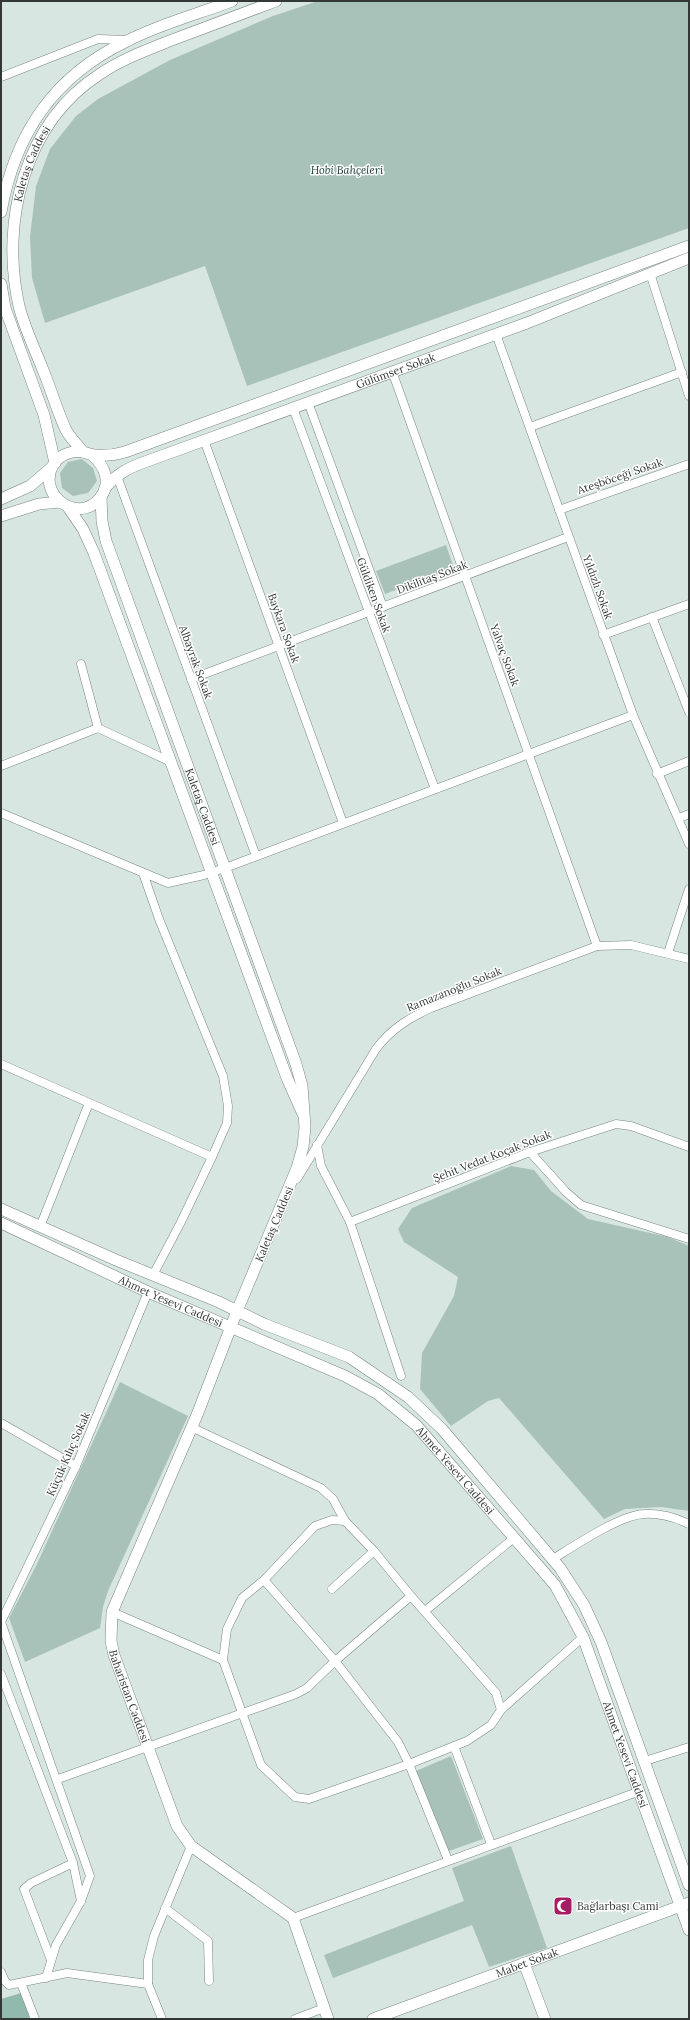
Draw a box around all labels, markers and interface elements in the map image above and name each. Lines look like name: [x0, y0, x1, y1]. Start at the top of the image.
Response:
street label: Kaletaş Caddesi: [11, 123, 53, 203]
park label: Hobi Bahçeleri: [311, 163, 384, 177]
street label: Gülümser Sokak: [354, 350, 437, 392]
street label: Ateşböceği Sokak: [575, 455, 665, 497]
street label: Yıldızlı Sokak: [580, 552, 616, 621]
street label: Güldiken Sokak: [354, 555, 394, 635]
street label: Dikilitaş Sokak: [395, 557, 469, 597]
street label: Baykara Sokak: [265, 591, 303, 665]
street label: Yalvaç Sokak: [487, 621, 523, 688]
street label: Albayrak Sokak: [176, 622, 216, 701]
street label: Kaletaş Caddesi: [182, 766, 223, 847]
street label: Ramazanoğlu Sokak: [404, 963, 504, 1014]
street label: Şehit Vedat Koçak Sokak: [431, 1127, 553, 1185]
street label: Kaletaş Caddesi: [252, 1184, 296, 1264]
street label: Ahmet Yesevi Caddesi: [116, 1272, 225, 1330]
street label: Küçük Kılıç Sokak: [43, 1410, 93, 1498]
street label: Ahmet Yesevi Caddesi: [413, 1423, 497, 1517]
street label: Baharistan Caddesi: [106, 1649, 153, 1745]
street label: Ahmet Yesevi Caddesi: [599, 1698, 651, 1809]
mosque icon: Bağlarbaşı Cami: [552, 1895, 574, 1917]
place label: Bağlarbaşı Cami: [577, 1899, 659, 1913]
street label: Mabet Sokak: [494, 1945, 560, 1980]

